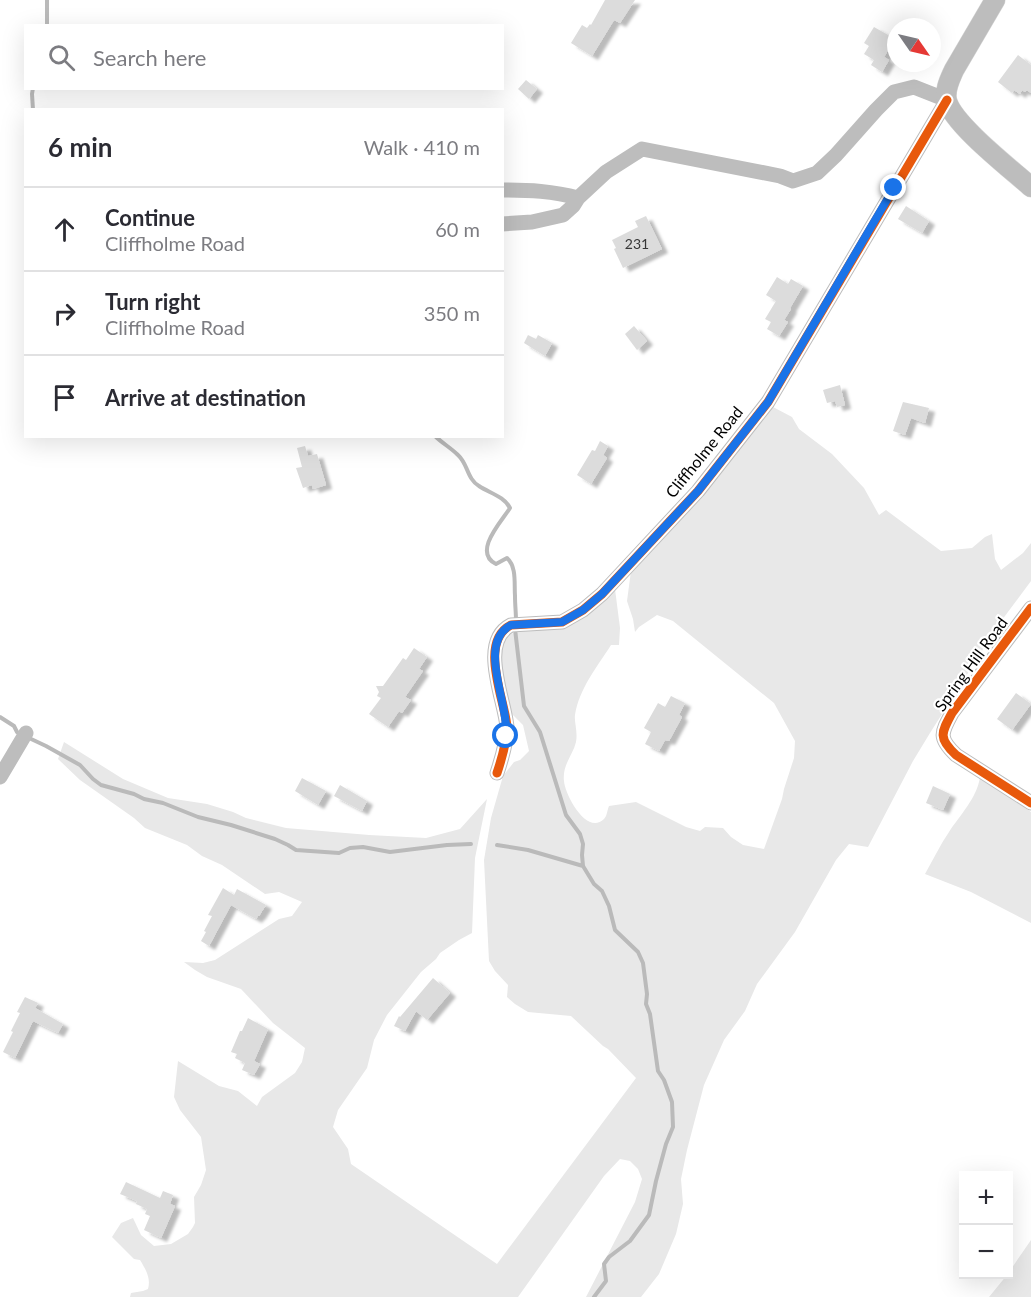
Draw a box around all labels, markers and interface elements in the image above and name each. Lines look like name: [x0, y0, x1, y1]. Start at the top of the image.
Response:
north arrow: [887, 18, 941, 72]
search box: [24, 24, 504, 90]
icon: search: [45, 41, 78, 74]
text: Search here: [93, 44, 206, 71]
text: 6 min: [48, 131, 112, 163]
text: Walk · 410 m: [364, 135, 480, 159]
route end: [880, 174, 906, 200]
text: Continue: [105, 204, 195, 231]
icon: ahead: [48, 213, 81, 246]
text: 60 m: [435, 217, 480, 241]
text: Cliffholme Road: [105, 231, 245, 255]
house number: 231: [625, 235, 649, 252]
text: Turn right: [105, 288, 200, 315]
icon: right: [48, 297, 81, 330]
text: 350 m: [424, 301, 480, 325]
text: Cliffholme Road: [105, 315, 245, 339]
icon: arrive: [48, 381, 81, 414]
text: Arrive at destination: [105, 384, 306, 411]
street label: Cliffholme Road: [661, 402, 746, 501]
street label: Spring Hill Road: [930, 613, 1011, 714]
route start: [492, 722, 518, 748]
map controls: [959, 1171, 1013, 1279]
button: +: [959, 1171, 1013, 1225]
button: −: [959, 1225, 1013, 1279]

